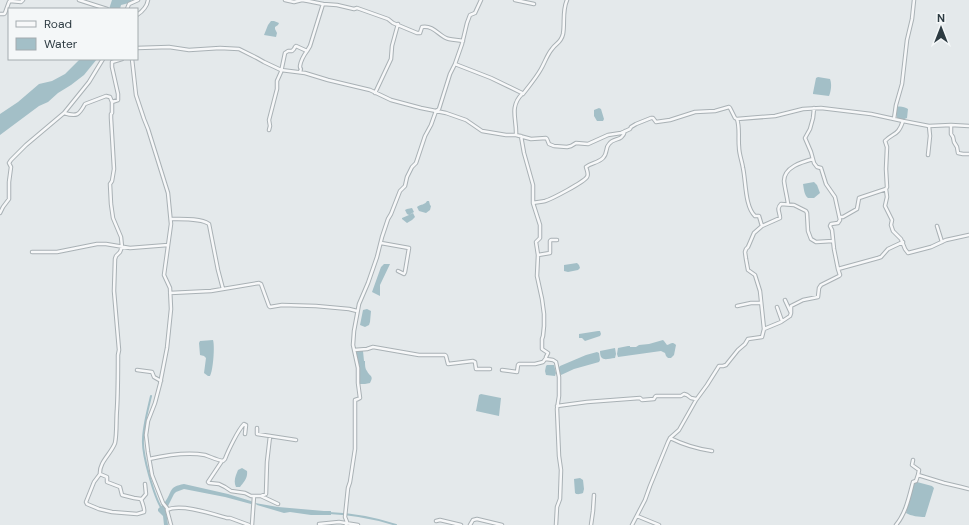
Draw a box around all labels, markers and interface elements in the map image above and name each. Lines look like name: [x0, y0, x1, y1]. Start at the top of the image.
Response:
legend: [8, 8, 138, 60]
north arrow: [921, 8, 961, 48]
text: N: [937, 11, 945, 25]
text: Road: [44, 16, 72, 32]
text: Water: [44, 36, 78, 52]

